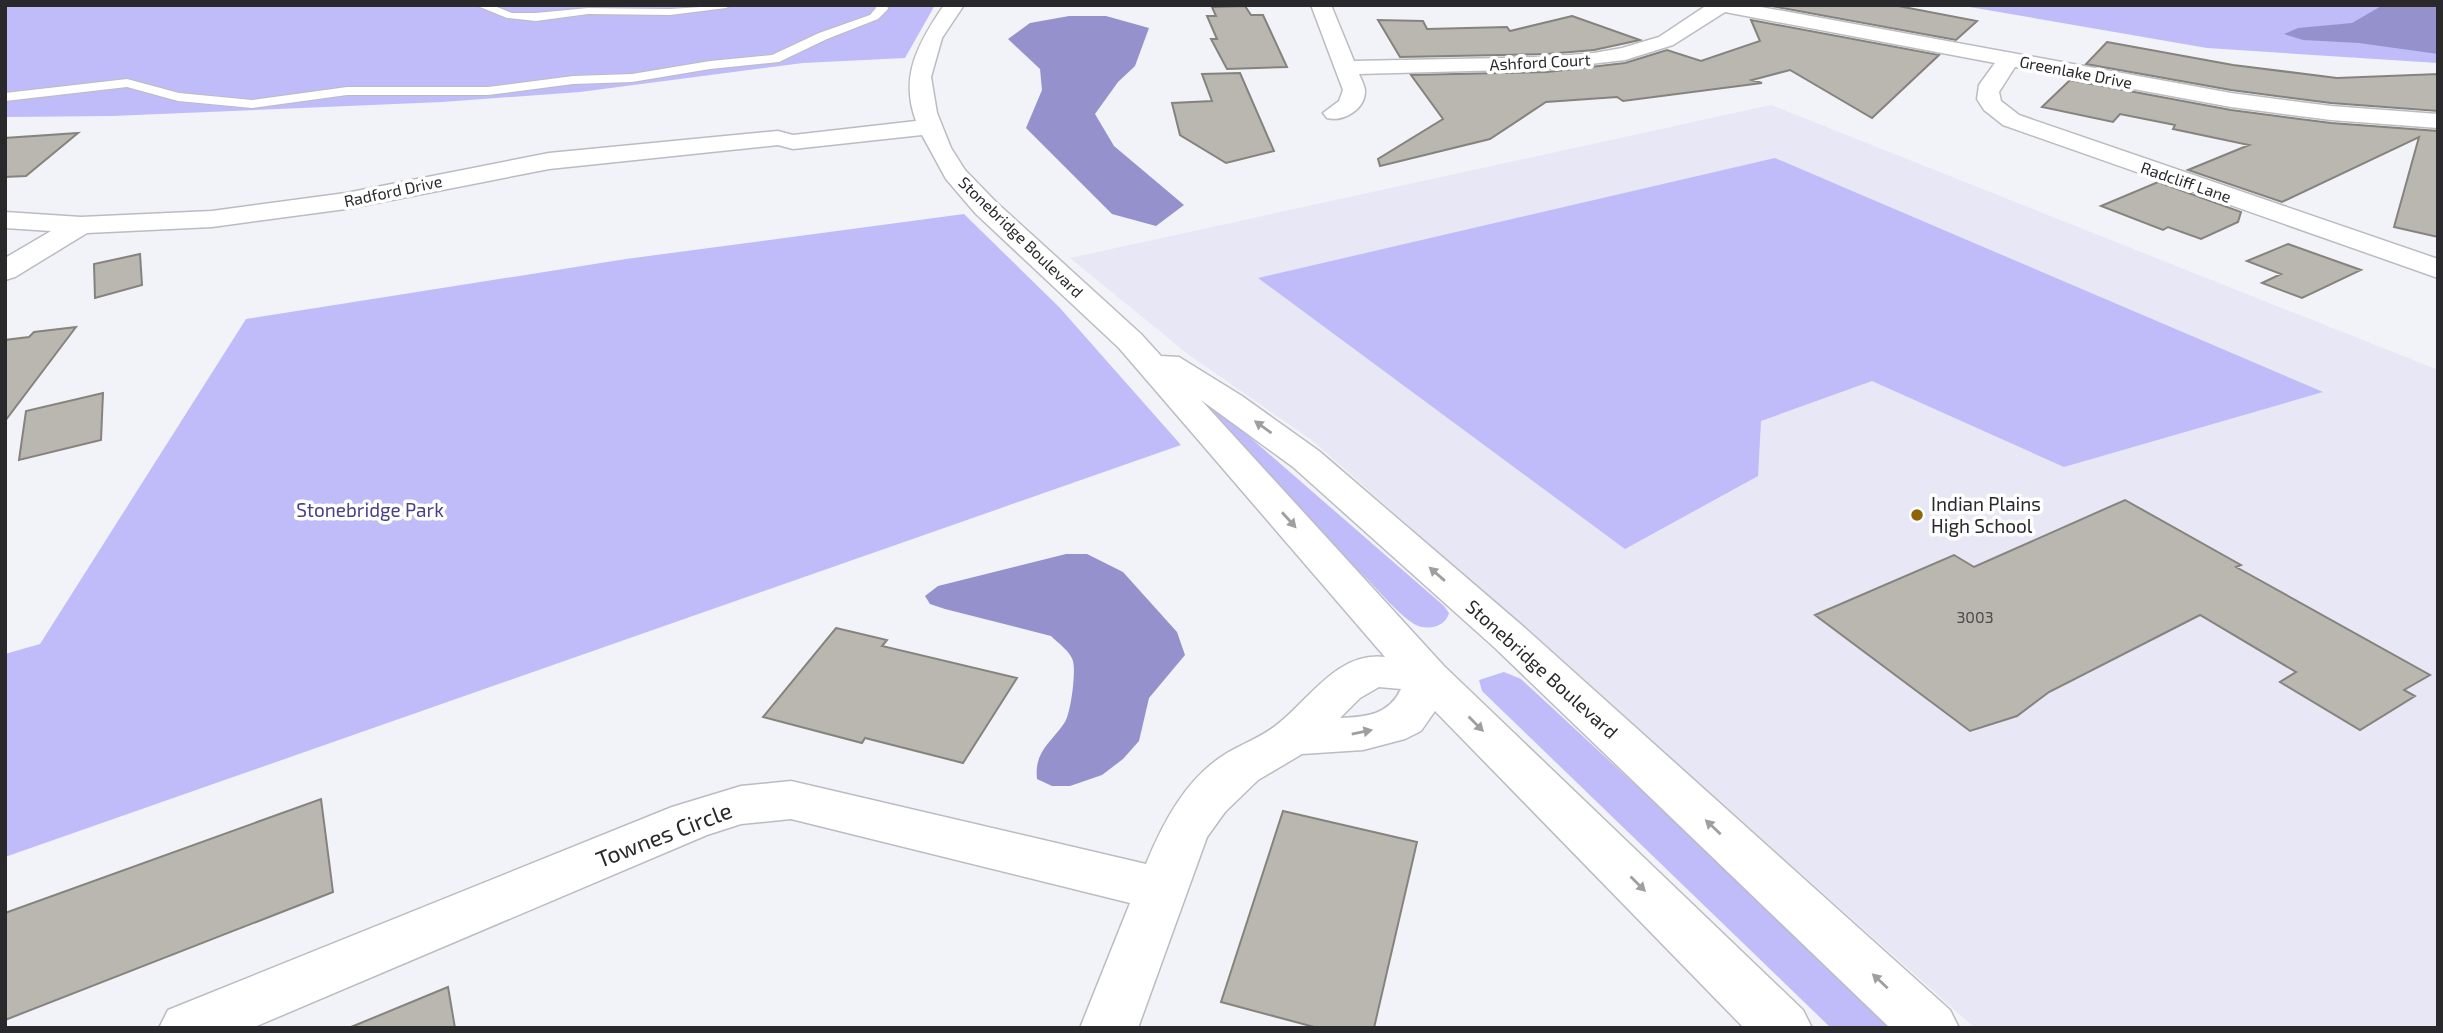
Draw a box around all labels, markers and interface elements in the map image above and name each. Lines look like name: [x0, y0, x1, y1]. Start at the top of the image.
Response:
street label: Ashford Court: [1489, 49, 1591, 74]
street label: Greenlake Drive: [2018, 51, 2134, 92]
street label: Radcliff Lane: [2139, 157, 2234, 206]
street label: Radford Drive: [342, 171, 444, 210]
street label: Stonebridge Boulevard: [955, 172, 1088, 301]
one-way arrow: [1254, 420, 1272, 434]
place label: Indian Plains High School: [1931, 492, 2041, 537]
park label: Stonebridge Park: [296, 498, 444, 521]
marker: Indian Plains High School: [1909, 507, 1925, 523]
one-way arrow: [1281, 512, 1296, 529]
one-way arrow: [1428, 567, 1445, 582]
street label: Stonebridge Boulevard: [1462, 594, 1623, 743]
house number: 3003: [1956, 607, 1994, 626]
one-way arrow: [1467, 716, 1484, 732]
one-way arrow: [1351, 726, 1373, 737]
street label: Townes Circle: [592, 795, 736, 873]
one-way arrow: [1705, 819, 1722, 835]
one-way arrow: [1630, 876, 1646, 892]
one-way arrow: [1872, 974, 1889, 990]

